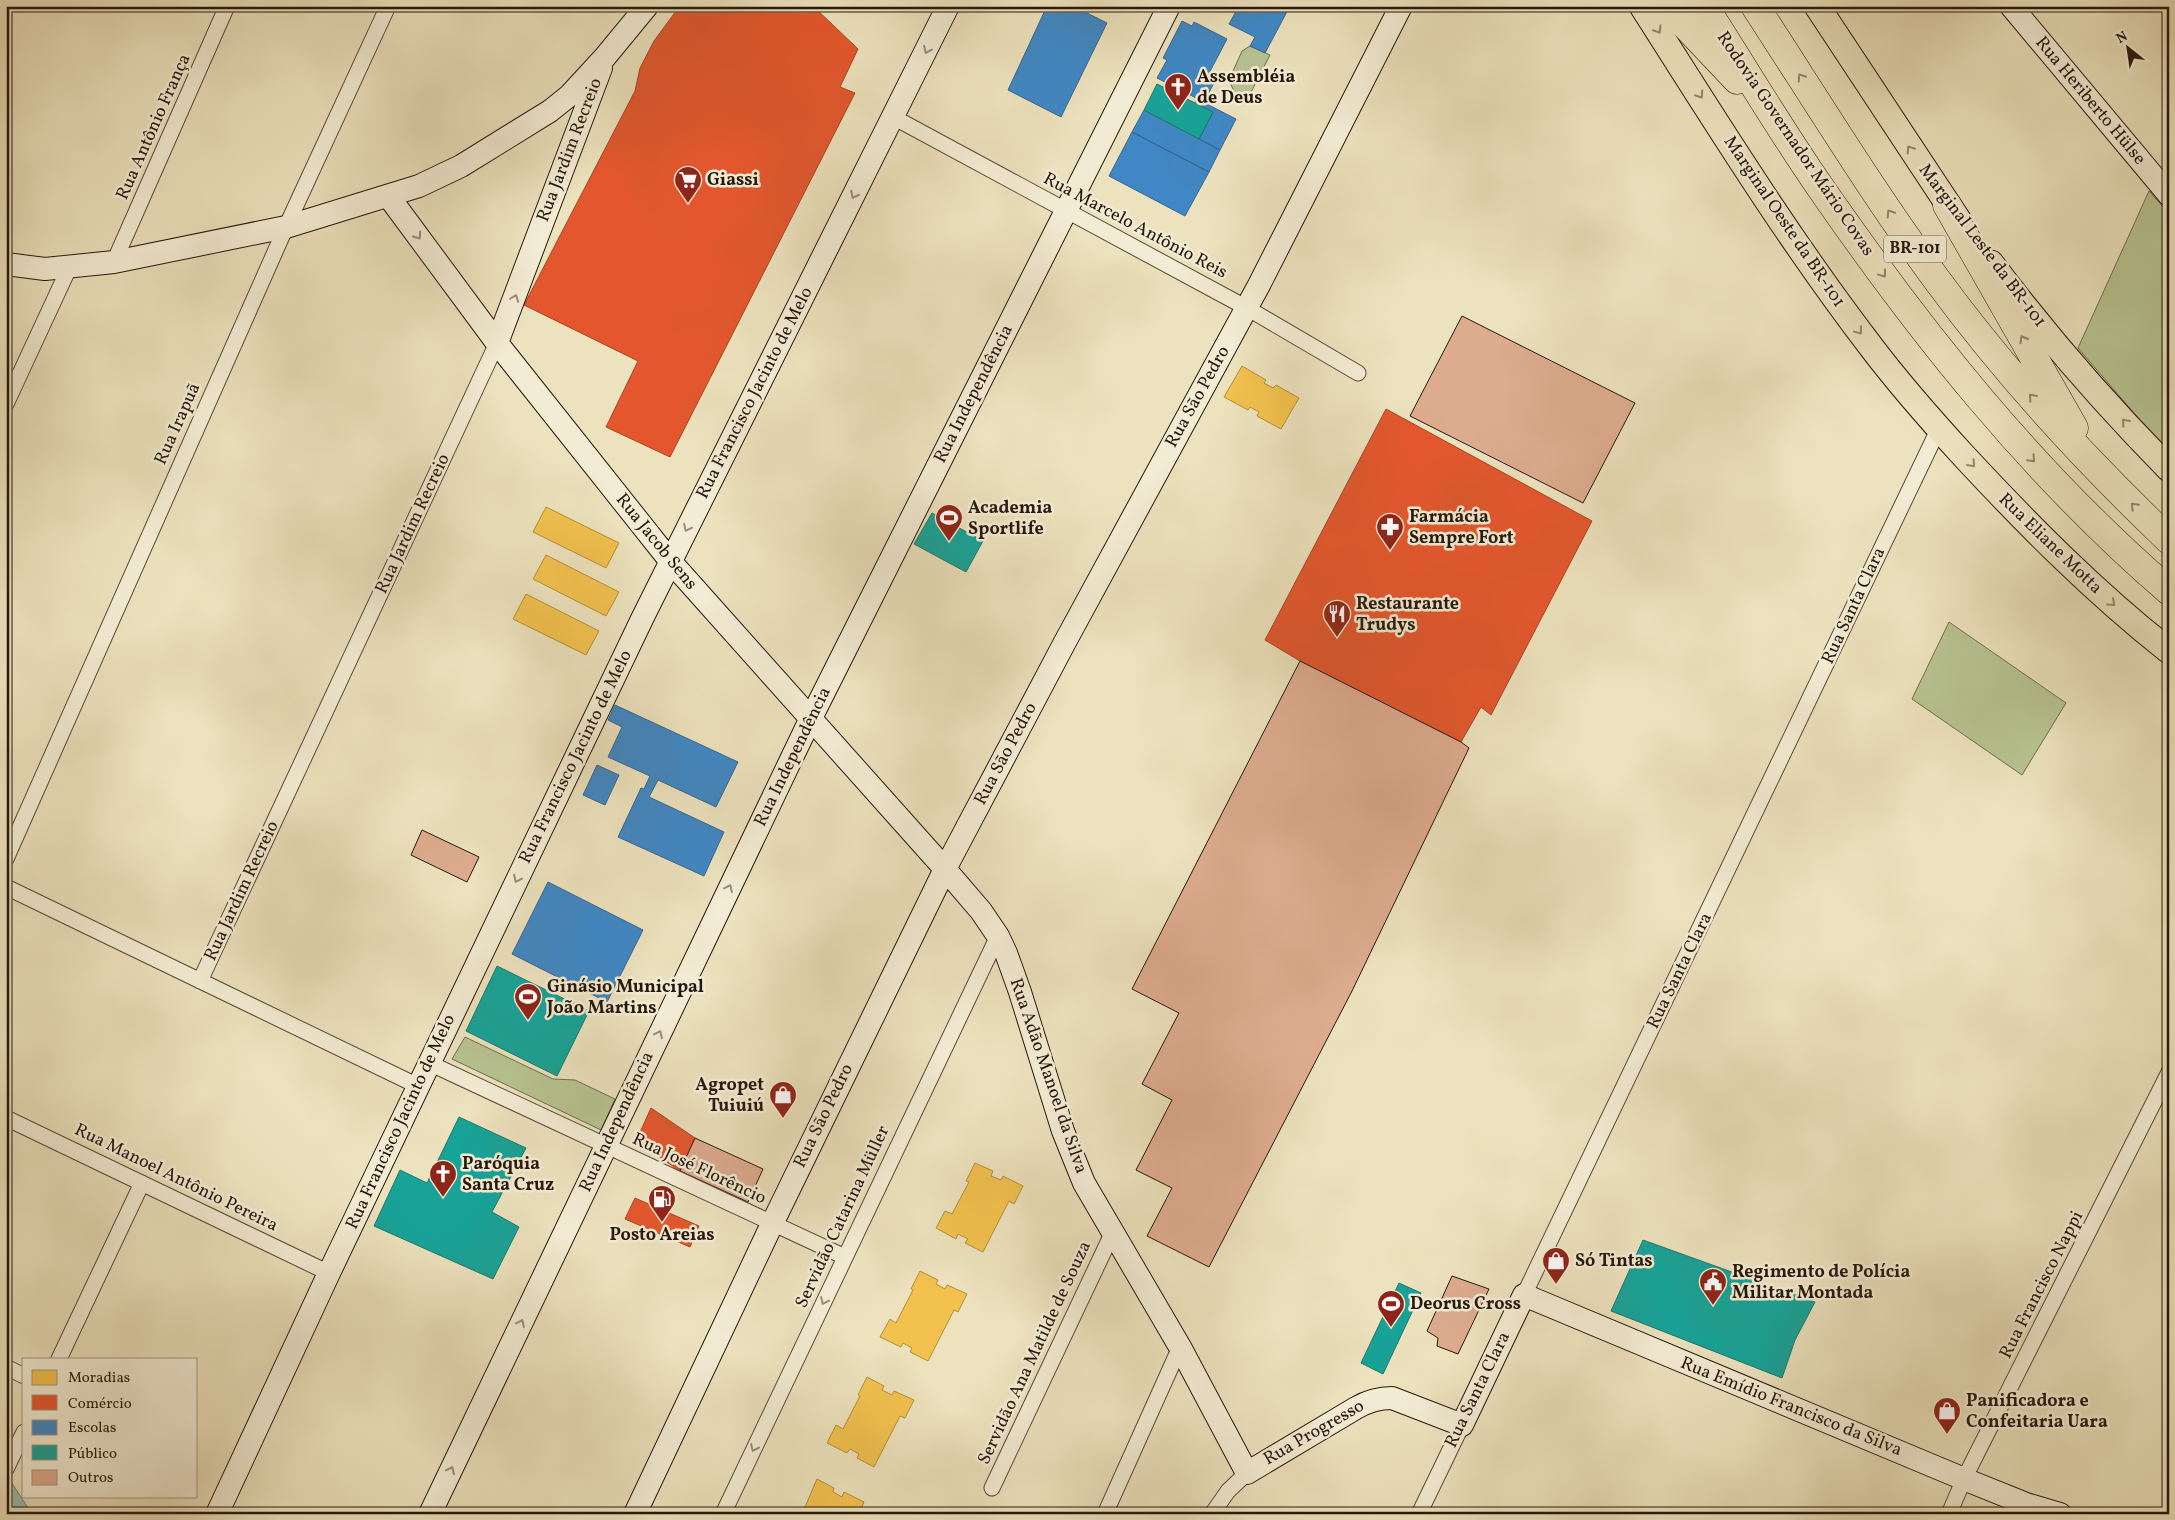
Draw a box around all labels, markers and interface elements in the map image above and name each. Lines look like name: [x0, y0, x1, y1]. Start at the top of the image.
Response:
north arrow: [2102, 22, 2152, 72]
one-way arrow: [1651, 25, 1661, 34]
street label: Rodovia Governador Mário Covas: [1710, 27, 1880, 261]
text: N: [2113, 27, 2131, 49]
street label: Rua Heriberto Hülse: [2029, 31, 2151, 171]
one-way arrow: [923, 45, 933, 54]
street label: Rua Antônio França: [111, 50, 197, 204]
place label: Assembléia de Deus: [1197, 65, 1295, 111]
church icon: Assembléia de Deus: [1163, 72, 1193, 111]
one-way arrow: [1798, 73, 1807, 83]
street label: Rua Jardim Recreio: [531, 74, 609, 226]
one-way arrow: [1694, 89, 1703, 99]
street label: Marginal Oeste da BR-101: [1717, 131, 1851, 313]
one-way arrow: [1907, 146, 1917, 155]
street label: Marginal Leste da BR-101: [1913, 160, 2051, 332]
supermarket icon: Giassi: [673, 165, 703, 204]
street label: Rua Marcelo Antônio Reis: [1038, 167, 1232, 285]
place label: Giassi: [707, 168, 759, 193]
one-way arrow: [850, 190, 860, 199]
one-way arrow: [1887, 209, 1896, 219]
one-way arrow: [412, 230, 421, 240]
road number: BR-101: [1884, 235, 1946, 262]
one-way arrow: [1878, 268, 1886, 277]
street label: Rua Francisco Jacinto de Melo: [691, 283, 819, 503]
one-way arrow: [509, 294, 519, 303]
street label: Rua Independência: [928, 320, 1020, 468]
one-way arrow: [1853, 325, 1862, 335]
one-way arrow: [2020, 335, 2030, 344]
street label: Rua São Pedro: [1160, 342, 1236, 452]
street label: Rua Irapuã: [149, 379, 207, 469]
one-way arrow: [2028, 394, 2037, 403]
one-way arrow: [2122, 418, 2131, 427]
street label: Rua Jardim Recreio: [370, 450, 456, 598]
one-way arrow: [2026, 454, 2035, 463]
one-way arrow: [1966, 459, 1975, 468]
street label: Rua Jacob Sens: [609, 488, 703, 596]
street label: Rua Eliane Motta: [1992, 488, 2108, 600]
place label: Academia Sportlife: [968, 496, 1052, 542]
sports icon: Academia Sportlife: [934, 503, 964, 542]
one-way arrow: [2131, 503, 2140, 512]
place label: Farmácia Sempre Fort: [1409, 505, 1514, 551]
pharmacy icon: Farmácia Sempre Fort: [1375, 512, 1405, 551]
one-way arrow: [683, 523, 693, 532]
street label: Rua Santa Clara: [1816, 544, 1892, 668]
place label: Restaurante Trudys: [1356, 592, 1459, 638]
one-way arrow: [2107, 597, 2116, 606]
restaurant icon: Restaurante Trudys: [1322, 599, 1352, 638]
street label: Rua Francisco Jacinto de Melo: [513, 646, 639, 868]
street label: Rua Independência: [748, 683, 838, 831]
street label: Rua São Pedro: [968, 698, 1044, 810]
street label: Rua Jardim Recreio: [199, 817, 285, 965]
one-way arrow: [513, 874, 523, 883]
one-way arrow: [723, 884, 733, 893]
street label: Rua Santa Clara: [1641, 909, 1719, 1033]
place label: Ginásio Municipal João Martins: [546, 975, 704, 1021]
street label: Rua Adão Manoel da Silva: [1003, 975, 1093, 1177]
sports icon: Ginásio Municipal João Martins: [513, 982, 543, 1021]
street label: Rua Francisco Jacinto de Melo: [340, 1010, 462, 1234]
one-way arrow: [653, 1030, 663, 1039]
street label: Rua Independência: [573, 1048, 661, 1196]
street label: Rua São Pedro: [788, 1060, 860, 1172]
place label: Agropet Tuiuiú: [695, 1073, 764, 1119]
shop icon: Agropet Tuiuiú: [768, 1080, 798, 1119]
street label: Rua Manoel Antônio Pereira: [70, 1118, 282, 1238]
street label: Servidão Catarina Müller: [790, 1121, 896, 1312]
street label: Rua José Florêncio: [628, 1127, 770, 1211]
place label: Paróquia Santa Cruz: [462, 1152, 554, 1198]
church icon: Paróquia Santa Cruz: [428, 1159, 458, 1198]
fuel station icon: Posto Areias: [647, 1184, 677, 1223]
street label: Rua Francisco Nappi: [1994, 1207, 2090, 1363]
place label: Posto Areias: [609, 1223, 715, 1248]
street label: Servidão Ana Matilde de Souza: [972, 1237, 1098, 1469]
shop icon: Só Tintas: [1541, 1246, 1571, 1285]
place label: Só Tintas: [1575, 1249, 1653, 1274]
place label: Regimento de Polícia Militar Montada: [1732, 1260, 1910, 1306]
public building icon: Regimento de Polícia Militar Montada: [1698, 1267, 1728, 1306]
sports icon: Deorus Cross: [1376, 1289, 1406, 1328]
place label: Deorus Cross: [1410, 1292, 1521, 1317]
one-way arrow: [820, 1296, 830, 1305]
one-way arrow: [515, 1319, 525, 1328]
street label: Rua Santa Clara: [1439, 1328, 1517, 1452]
street label: Rua Emídio Francisco da Silva: [1676, 1351, 1906, 1463]
legend: [22, 1358, 198, 1498]
text: Moradias: [68, 1368, 130, 1389]
place label: Panificadora e Confeitaria Uara: [1966, 1389, 2108, 1435]
text: Comércio: [68, 1394, 132, 1415]
street label: Rua Progresso: [1259, 1394, 1369, 1472]
shop icon: Panificadora e Confeitaria Uara: [1932, 1396, 1962, 1435]
text: Escolas: [68, 1418, 116, 1439]
one-way arrow: [750, 1443, 760, 1452]
text: Público: [68, 1444, 117, 1465]
one-way arrow: [445, 1466, 456, 1475]
text: Outros: [68, 1468, 113, 1489]

